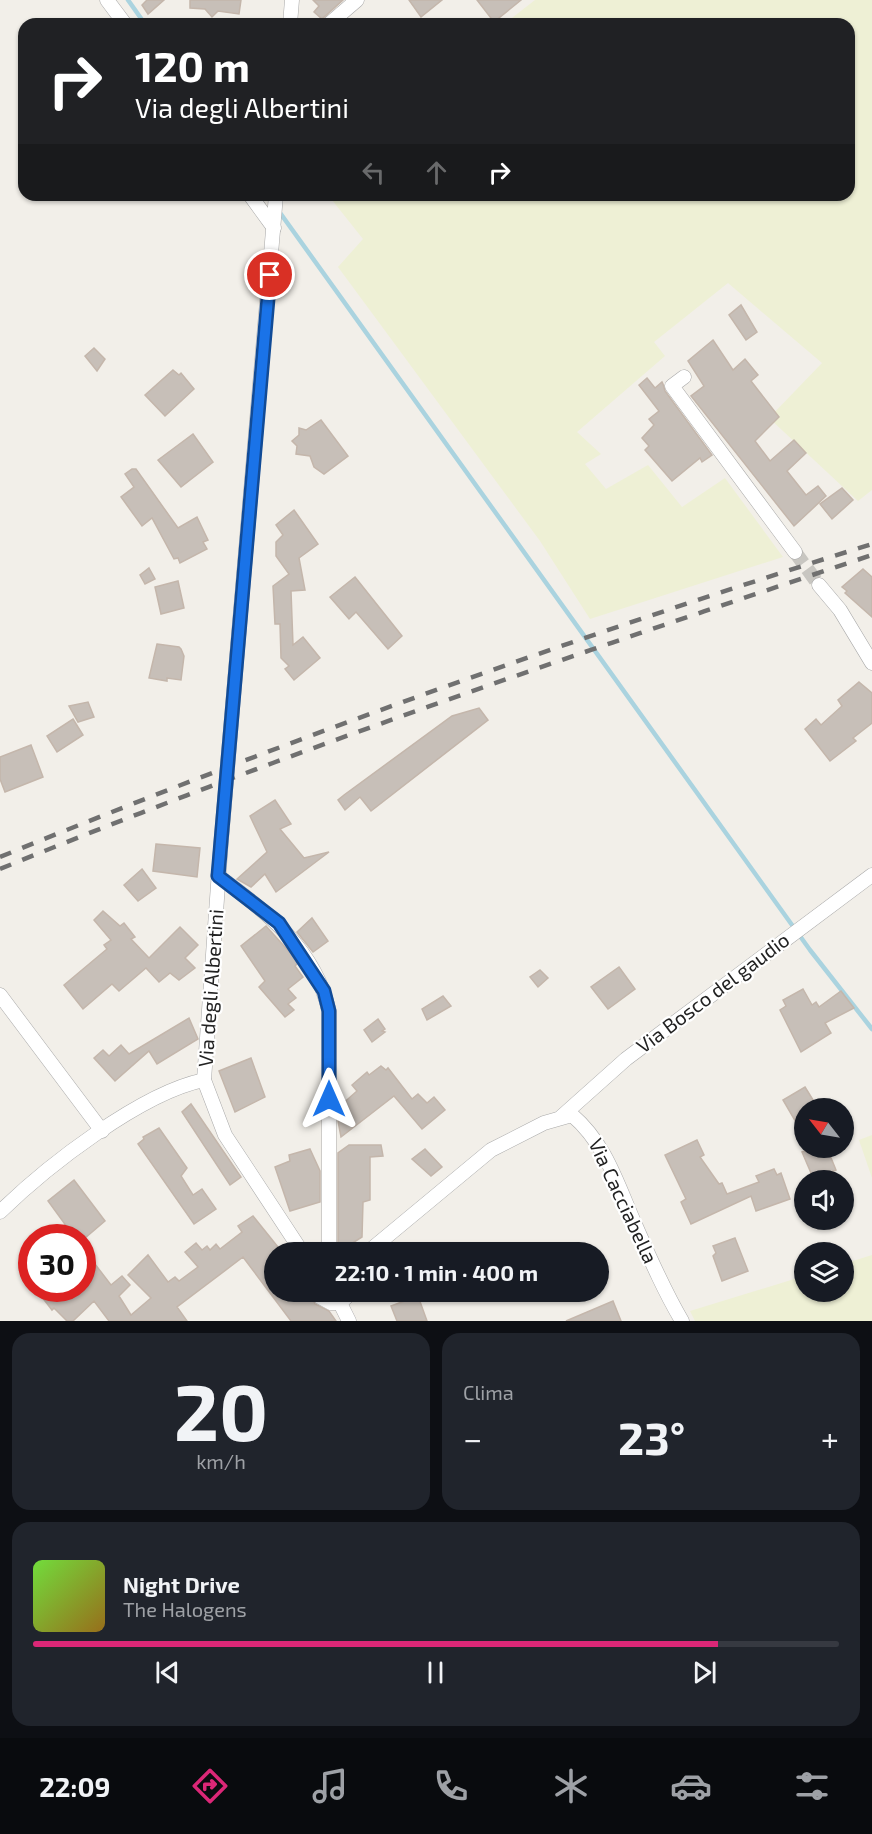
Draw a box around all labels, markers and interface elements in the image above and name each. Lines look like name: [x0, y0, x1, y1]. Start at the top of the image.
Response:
text: 120 m: [135, 40, 250, 90]
icon: right: [36, 42, 114, 120]
text: Via degli Albertini: [135, 91, 349, 123]
icon: left: [357, 156, 390, 189]
icon: ahead: [420, 156, 453, 189]
icon: right: [483, 156, 516, 189]
pin: [244, 249, 295, 300]
icon: arrive: [253, 258, 286, 291]
street label: Via degli Albertini: [193, 908, 228, 1068]
street label: Via Bosco del gaudio: [631, 927, 794, 1058]
position arrow: [297, 1067, 361, 1131]
north arrow: [794, 1098, 854, 1158]
map controls: [794, 1098, 854, 1302]
street label: Via Cacciabella: [584, 1134, 663, 1267]
button: sound: [794, 1170, 854, 1230]
speed limit sign: 30: [18, 1224, 96, 1302]
button: layers: [794, 1242, 854, 1302]
text: 22:10 · 1 min · 400 m: [335, 1259, 538, 1285]
text: 20: [174, 1363, 268, 1457]
text: Clima: [463, 1380, 514, 1404]
text: 23°: [618, 1410, 685, 1464]
text: −: [463, 1418, 482, 1458]
text: +: [821, 1418, 839, 1458]
text: km/h: [196, 1449, 246, 1473]
text: Night Drive: [123, 1571, 240, 1597]
text: The Halogens: [123, 1597, 247, 1621]
icon: previous: [151, 1656, 184, 1689]
icon: pause: [419, 1656, 452, 1689]
icon: next: [688, 1656, 721, 1689]
icon: directions: [189, 1765, 231, 1807]
icon: music: [309, 1765, 351, 1807]
icon: phone: [430, 1765, 472, 1807]
icon: climate: [550, 1765, 592, 1807]
icon: car: [670, 1765, 712, 1807]
icon: filters: [791, 1765, 833, 1807]
text: 22:09: [39, 1770, 110, 1802]

